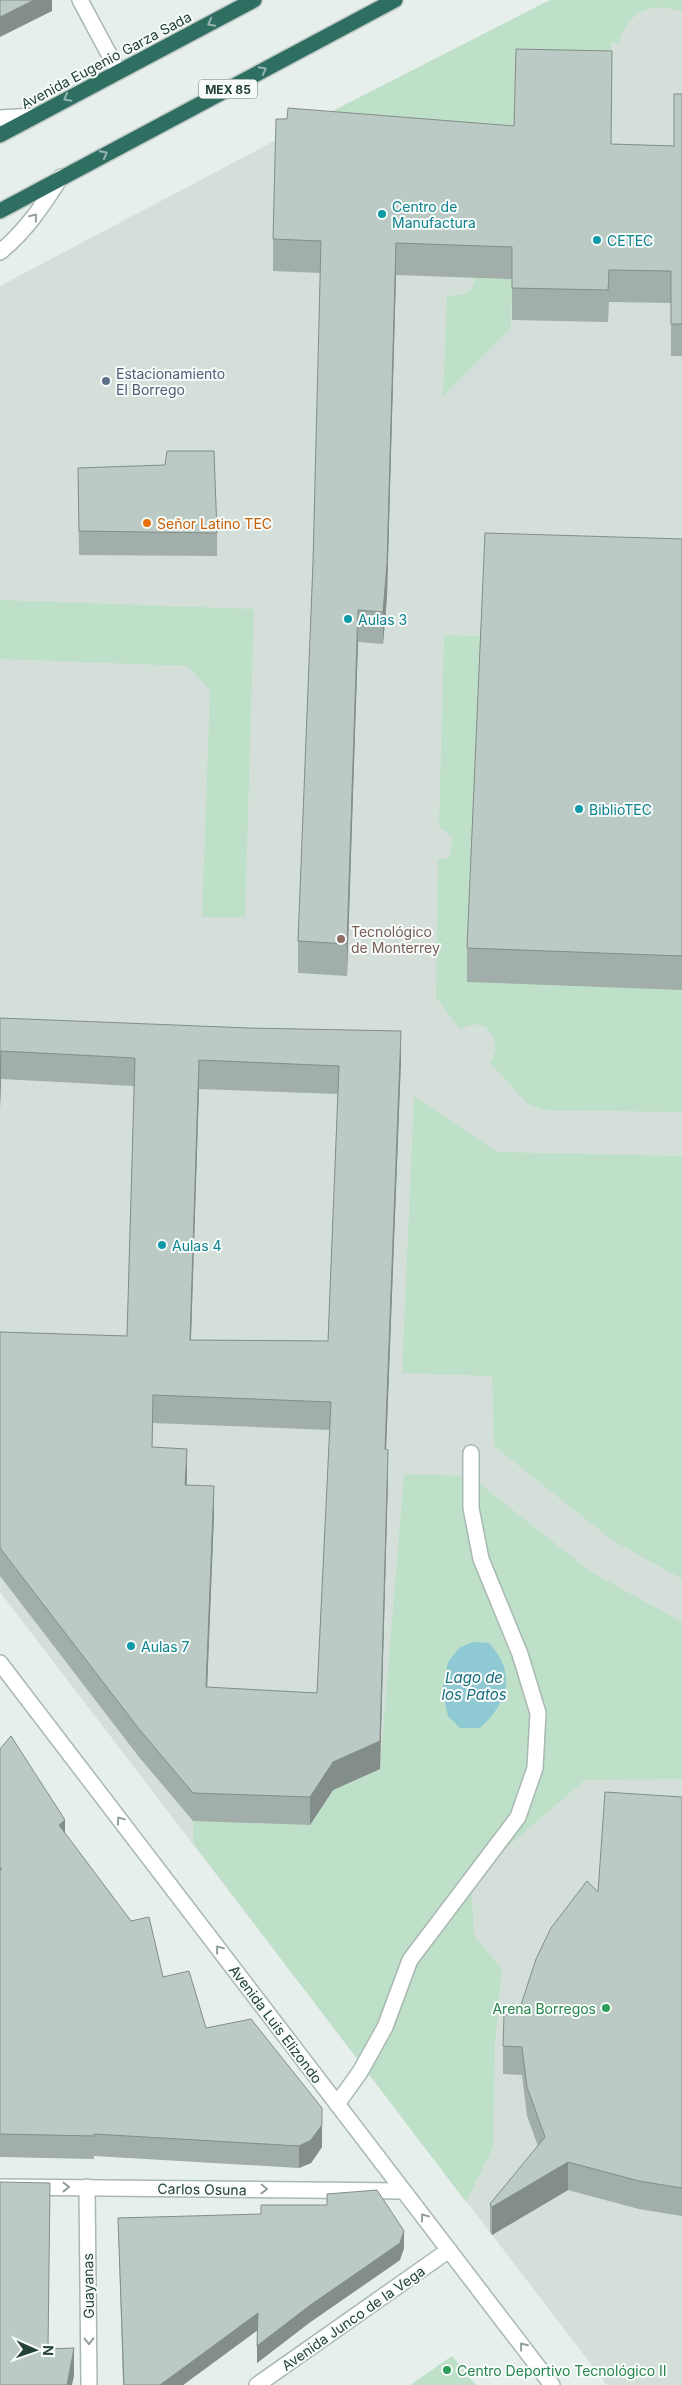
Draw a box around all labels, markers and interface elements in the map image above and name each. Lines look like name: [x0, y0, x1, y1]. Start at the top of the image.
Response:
street label: Avenida Eugenio Garza Sada: [18, 8, 194, 112]
one-way arrow: [207, 17, 216, 27]
one-way arrow: [258, 66, 267, 76]
road number: MEX 85: [199, 80, 257, 98]
one-way arrow: [63, 92, 72, 102]
one-way arrow: [99, 150, 108, 160]
place label: Centro de Manufactura: [392, 198, 476, 231]
marker: Centro de Manufactura: [376, 208, 388, 220]
one-way arrow: [28, 214, 37, 223]
place label: CETEC: [607, 232, 653, 249]
marker: CETEC: [591, 234, 603, 246]
place label: Estacionamiento El Borrego: [116, 365, 225, 398]
marker: Estacionamiento El Borrego: [100, 375, 112, 387]
place label: Señor Latino TEC: [157, 515, 272, 532]
marker: Señor Latino TEC: [141, 517, 153, 529]
place label: Aulas 3: [358, 611, 407, 628]
marker: Aulas 3: [342, 613, 354, 625]
place label: BiblioTEC: [589, 801, 652, 818]
marker: BiblioTEC: [573, 803, 585, 815]
place label: Tecnológico de Monterrey: [351, 923, 440, 956]
marker: Tecnológico de Monterrey: [335, 933, 347, 945]
place label: Aulas 4: [172, 1237, 222, 1254]
marker: Aulas 4: [156, 1239, 168, 1251]
place label: Aulas 7: [141, 1638, 190, 1655]
marker: Aulas 7: [125, 1640, 137, 1652]
water label: Lago de los Patos: [441, 1668, 507, 1704]
one-way arrow: [117, 1816, 126, 1826]
one-way arrow: [216, 1946, 224, 1955]
street label: Avenida Luis Elizondo: [226, 1961, 326, 2087]
place label: Arena Borregos: [492, 2000, 596, 2017]
marker: Arena Borregos: [600, 2002, 612, 2014]
street label: Carlos Osuna: [157, 2180, 247, 2198]
one-way arrow: [62, 2182, 70, 2192]
one-way arrow: [260, 2184, 268, 2194]
one-way arrow: [420, 2214, 429, 2223]
street label: Guayanas: [79, 2253, 97, 2319]
street label: Avenida Junco de la Vega: [278, 2262, 428, 2374]
north arrow: [10, 2325, 60, 2375]
one-way arrow: [84, 2338, 94, 2345]
one-way arrow: [520, 2343, 528, 2352]
text: N: [40, 2345, 57, 2356]
place label: Centro Deportivo Tecnológico II: [457, 2362, 667, 2379]
marker: Centro Deportivo Tecnológico II: [441, 2364, 453, 2376]

